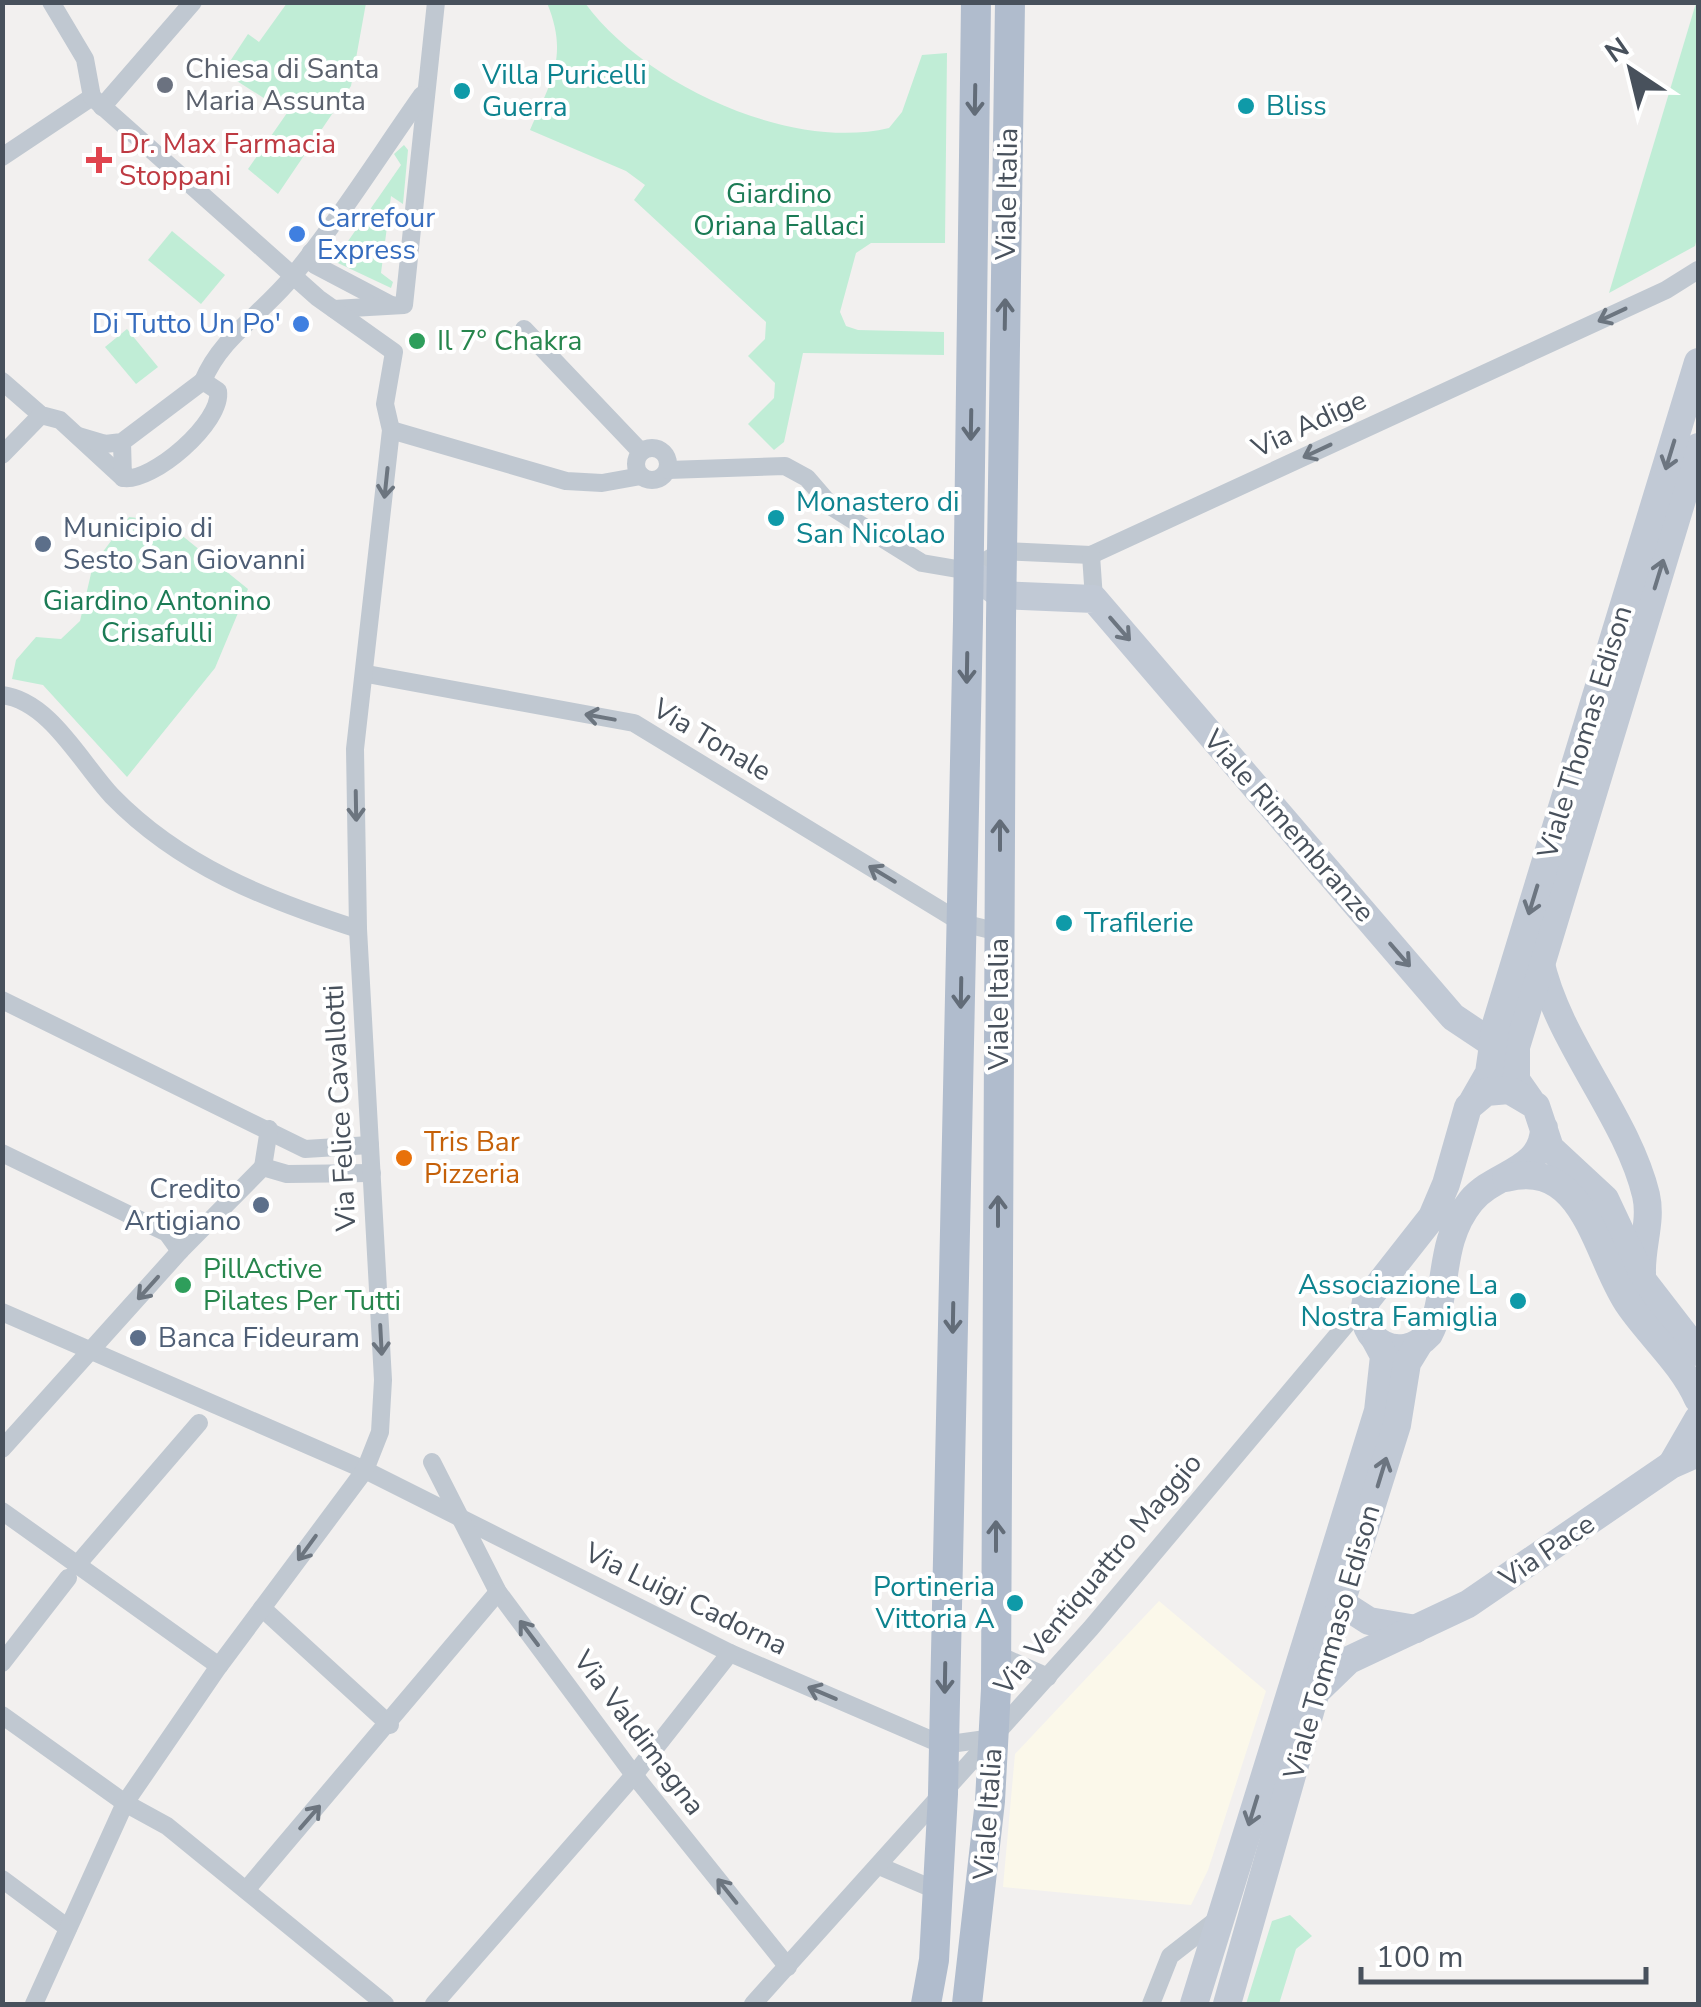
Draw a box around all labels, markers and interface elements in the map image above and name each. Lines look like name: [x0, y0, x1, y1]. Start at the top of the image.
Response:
north arrow: [1581, 20, 1681, 120]
text: N: [1598, 29, 1637, 72]
place label: Chiesa di Santa Maria Assunta: [185, 50, 379, 120]
place label: Villa Puricelli Guerra: [481, 56, 647, 126]
marker: Chiesa di Santa Maria Assunta: [154, 74, 176, 96]
marker: Villa Puricelli Guerra: [451, 80, 473, 102]
one-way arrow: [966, 82, 984, 115]
place label: Bliss: [1266, 87, 1327, 125]
marker: Bliss: [1235, 95, 1257, 117]
place label: Dr. Max Farmacia Stoppani: [119, 125, 336, 195]
street label: Viale Italia: [987, 128, 1027, 261]
marker: Dr. Max Farmacia Stoppani: [88, 149, 110, 171]
park label: Giardino Oriana Fallaci: [693, 175, 865, 245]
place label: Carrefour Express: [317, 199, 435, 269]
marker: Carrefour Express: [286, 223, 308, 245]
one-way arrow: [996, 298, 1015, 330]
place label: Di Tutto Un Po': [92, 305, 281, 343]
one-way arrow: [1598, 306, 1628, 325]
marker: Di Tutto Un Po': [290, 313, 312, 335]
place label: Il 7° Chakra: [437, 322, 582, 360]
marker: Il 7° Chakra: [406, 330, 428, 352]
street label: Via Adige: [1245, 381, 1372, 467]
one-way arrow: [962, 408, 980, 440]
one-way arrow: [1660, 439, 1678, 471]
one-way arrow: [1302, 443, 1333, 461]
one-way arrow: [376, 466, 395, 498]
place label: Monastero di San Nicolao: [796, 483, 960, 553]
marker: Monastero di San Nicolao: [765, 507, 787, 529]
place label: Municipio di Sesto San Giovanni: [63, 509, 306, 579]
marker: Municipio di Sesto San Giovanni: [32, 533, 54, 555]
one-way arrow: [1651, 559, 1669, 590]
park label: Giardino Antonino Crisafulli: [43, 582, 271, 652]
street label: Viale Thomas Edison: [1528, 601, 1642, 864]
one-way arrow: [1108, 616, 1131, 641]
one-way arrow: [958, 652, 977, 684]
street label: Via Tonale: [645, 689, 778, 790]
one-way arrow: [584, 707, 617, 726]
street label: Viale Rimembranze: [1194, 721, 1383, 930]
one-way arrow: [346, 788, 366, 821]
one-way arrow: [990, 819, 1010, 852]
one-way arrow: [868, 864, 897, 884]
one-way arrow: [1523, 884, 1542, 915]
place label: Trafilerie: [1084, 904, 1194, 942]
marker: Trafilerie: [1053, 912, 1075, 934]
street label: Viale Italia: [980, 938, 1018, 1071]
one-way arrow: [1389, 942, 1411, 968]
one-way arrow: [951, 977, 970, 1009]
street label: Via Felice Cavallotti: [315, 984, 365, 1233]
place label: Tris Bar Pizzeria: [424, 1123, 520, 1193]
marker: Tris Bar Pizzeria: [393, 1147, 415, 1169]
place label: Credito Artigiano: [124, 1170, 241, 1240]
marker: Credito Artigiano: [250, 1194, 272, 1216]
one-way arrow: [988, 1195, 1008, 1228]
place label: PillActive Pilates Per Tutti: [203, 1250, 401, 1320]
place label: Associazione La Nostra Famiglia: [1298, 1266, 1498, 1336]
marker: PillActive Pilates Per Tutti: [172, 1274, 194, 1296]
one-way arrow: [137, 1275, 160, 1300]
marker: Associazione La Nostra Famiglia: [1507, 1290, 1529, 1312]
one-way arrow: [944, 1301, 963, 1333]
place label: Banca Fideuram: [158, 1319, 360, 1357]
one-way arrow: [372, 1323, 391, 1356]
marker: Banca Fideuram: [127, 1327, 149, 1349]
street label: Via Ventiquattro Maggio: [985, 1445, 1211, 1704]
one-way arrow: [1375, 1456, 1393, 1488]
street label: Viale Tommaso Edison: [1274, 1500, 1389, 1785]
street label: Via Pace: [1491, 1505, 1602, 1597]
one-way arrow: [986, 1520, 1006, 1552]
street label: Via Luigi Cadorna: [577, 1533, 794, 1665]
one-way arrow: [297, 1534, 318, 1561]
place label: Portineria Vittoria A: [873, 1568, 995, 1638]
marker: Portineria Vittoria A: [1004, 1592, 1026, 1614]
one-way arrow: [519, 1620, 540, 1647]
street label: Via Valdimagna: [564, 1642, 714, 1823]
one-way arrow: [936, 1661, 955, 1693]
one-way arrow: [807, 1682, 838, 1700]
street label: Viale Italia: [964, 1747, 1012, 1882]
one-way arrow: [1243, 1795, 1261, 1826]
one-way arrow: [298, 1804, 320, 1830]
one-way arrow: [716, 1879, 738, 1905]
scale bar: [1361, 1922, 1646, 1984]
text: 100 m: [1376, 1937, 1463, 1978]

